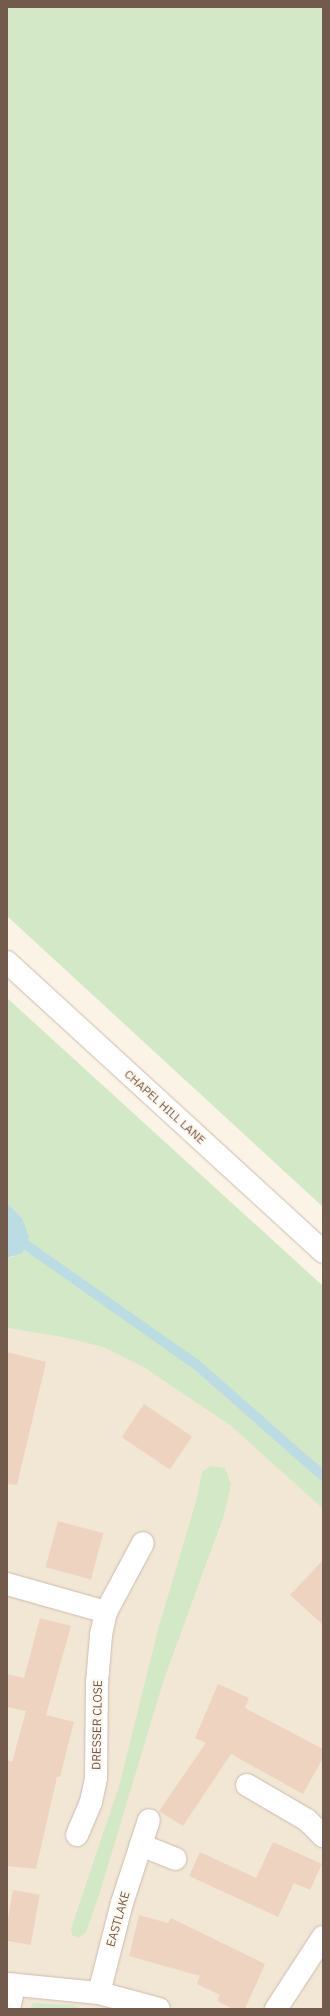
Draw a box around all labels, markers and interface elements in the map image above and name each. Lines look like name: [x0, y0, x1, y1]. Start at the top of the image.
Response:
street label: CHAPEL HILL LANE: [121, 1067, 209, 1147]
street label: DRESSER CLOSE: [89, 1680, 105, 1770]
street label: EASTLAKE: [103, 1890, 133, 1948]

